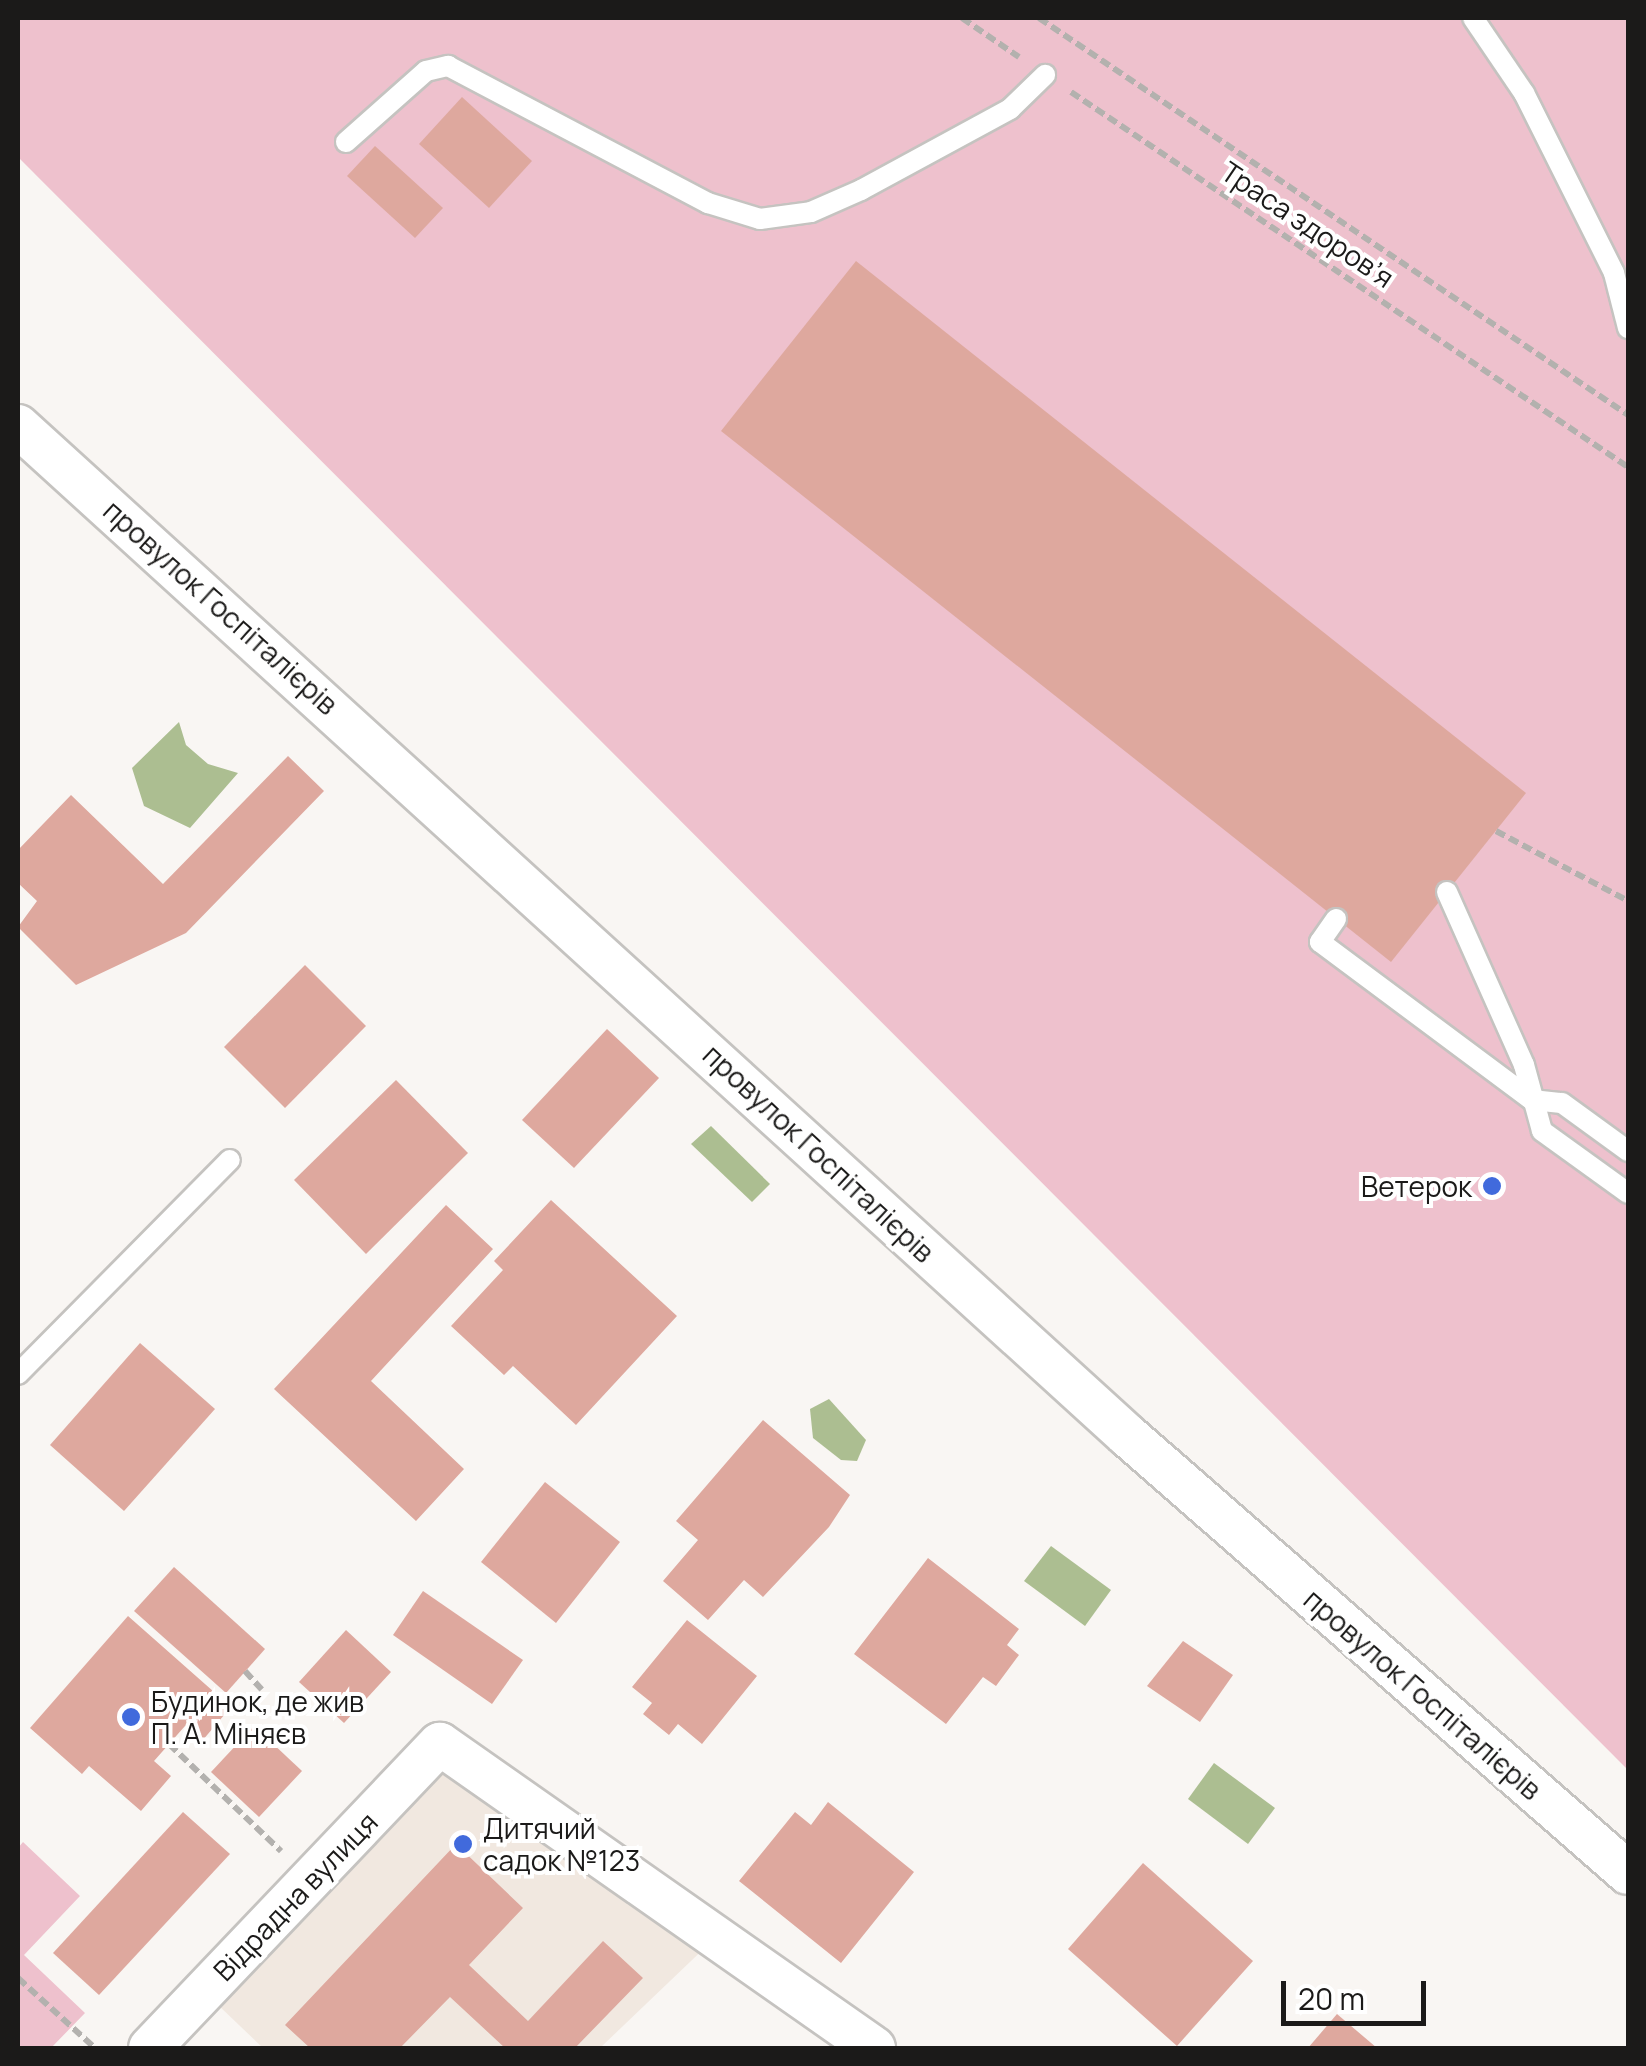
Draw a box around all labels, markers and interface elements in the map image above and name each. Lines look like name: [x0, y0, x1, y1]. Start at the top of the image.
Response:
street label: Траса здоров’я: [1216, 154, 1400, 294]
street label: провулок Госпіталієрів: [97, 493, 345, 721]
street label: провулок Госпіталієрів: [697, 1037, 941, 1269]
place label: Ветерок: [1361, 1169, 1472, 1203]
marker: Ветерок: [1481, 1175, 1503, 1197]
street label: провулок Госпіталієрів: [1298, 1582, 1548, 1806]
place label: Будинок, де жив П. А. Міняєв: [151, 1684, 364, 1750]
marker: Будинок, де жив П. А. Міняєв: [120, 1706, 142, 1728]
street label: Відрадна вулиця: [206, 1805, 384, 1987]
place label: Дитячий садок №123: [483, 1811, 640, 1877]
marker: Дитячий садок №123: [452, 1833, 474, 1855]
scale bar: [1286, 1961, 1431, 2023]
text: 20 m: [1298, 1978, 1365, 2019]

